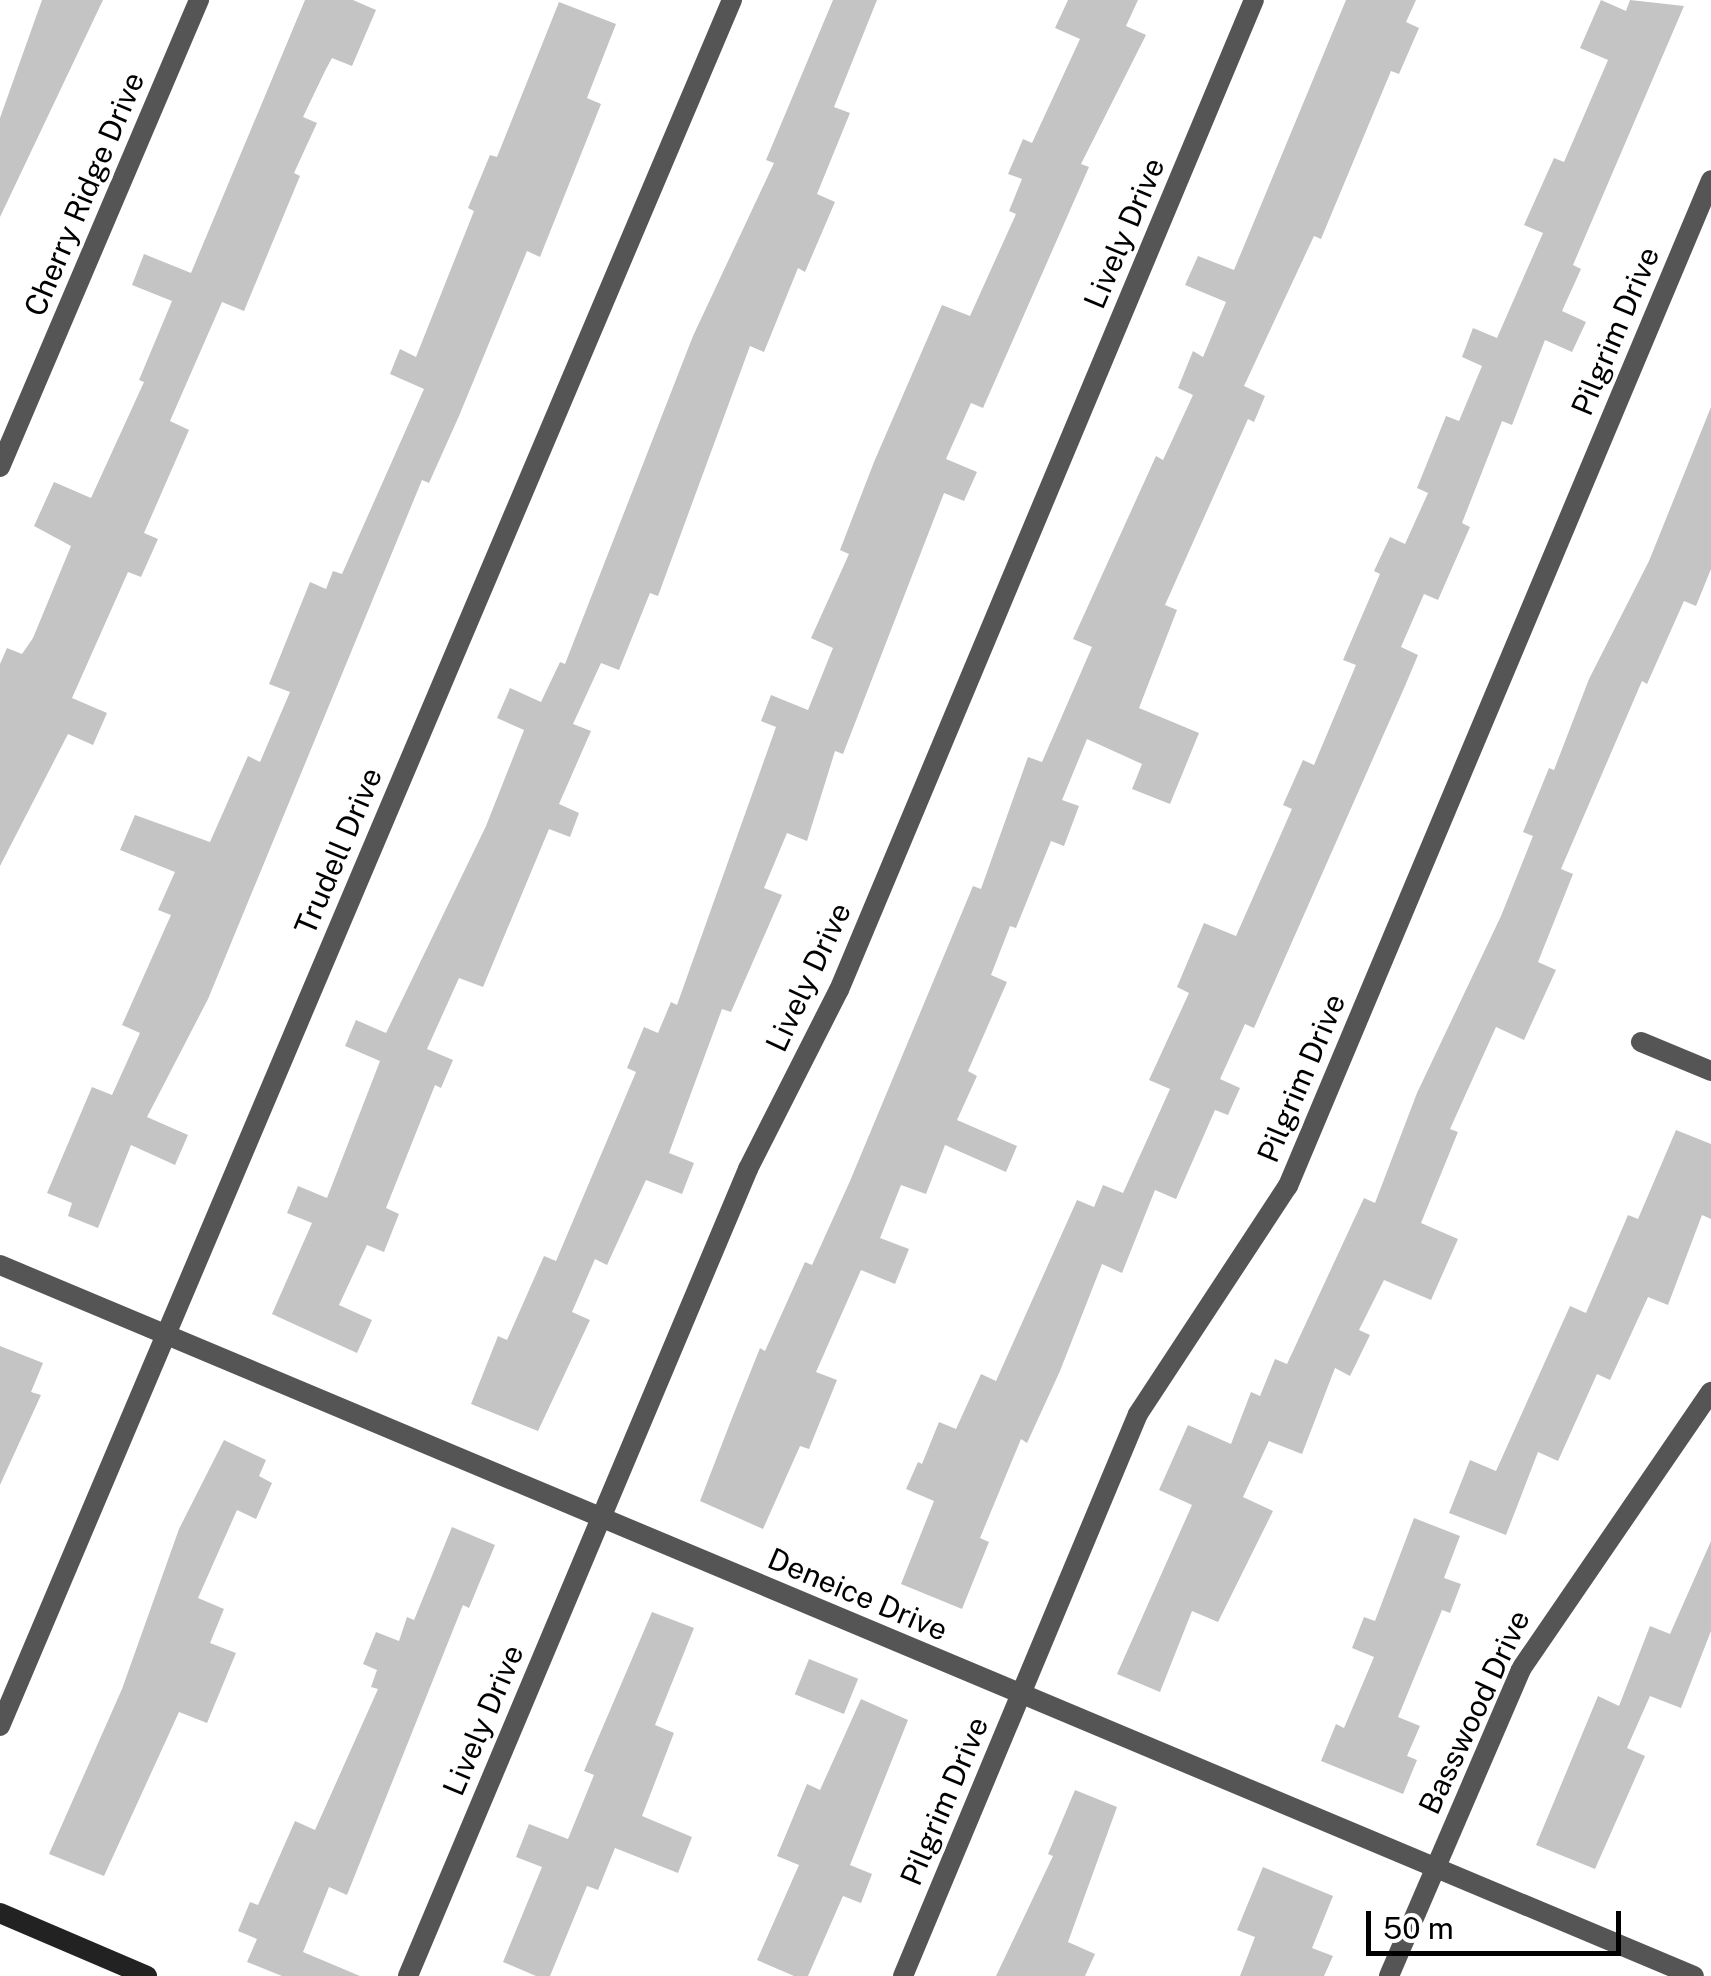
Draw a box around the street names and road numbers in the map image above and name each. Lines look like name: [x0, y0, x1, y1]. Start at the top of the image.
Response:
street label: Cherry Ridge Drive: [16, 66, 152, 322]
street label: Lively Drive: [1076, 152, 1172, 314]
street label: Pilgrim Drive: [1563, 241, 1667, 421]
street label: Trudell Drive: [287, 762, 389, 940]
street label: Lively Drive: [758, 897, 858, 1057]
street label: Pilgrim Drive: [1249, 988, 1353, 1168]
street label: Deneice Drive: [763, 1540, 953, 1648]
street label: Basswood Drive: [1411, 1604, 1537, 1820]
street label: Lively Drive: [435, 1639, 531, 1801]
street label: Pilgrim Drive: [892, 1711, 996, 1891]

